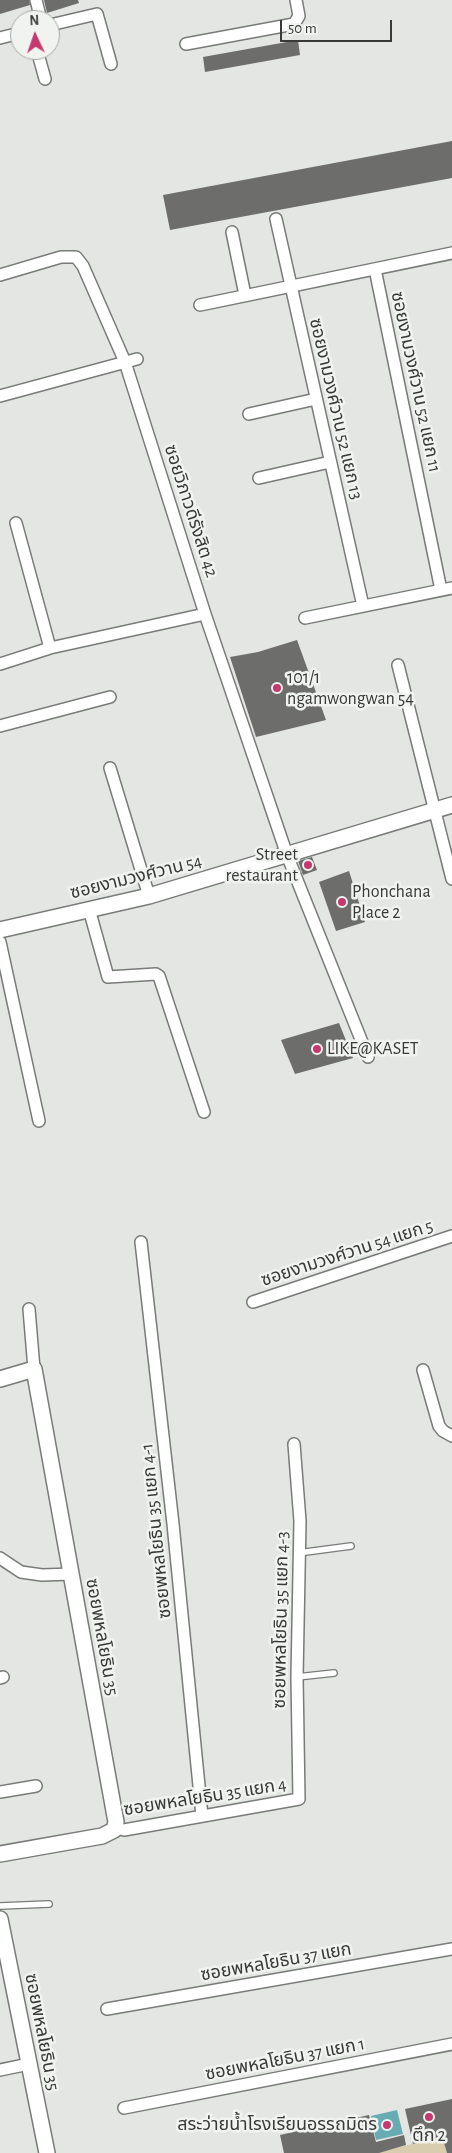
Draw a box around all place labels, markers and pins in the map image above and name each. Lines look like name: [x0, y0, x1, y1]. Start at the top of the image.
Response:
place label: 101/1 ngamwongwan 54: [287, 667, 414, 710]
marker: 101/1 ngamwongwan 54: [271, 682, 283, 694]
place label: Street restaurant: [225, 844, 298, 886]
marker: Street restaurant: [302, 859, 314, 871]
place label: Phonchana Place 2: [352, 881, 431, 924]
marker: Phonchana Place 2: [336, 896, 348, 908]
place label: LIKE@KASET: [327, 1038, 419, 1060]
marker: LIKE@KASET: [311, 1043, 323, 1055]
marker: ตึก 2: [423, 2111, 435, 2123]
place label: สระว่ายน้ำโรงเรียนอรรถมิตร: [177, 2114, 377, 2136]
marker: สระว่ายน้ำโรงเรียนอรรถมิตร: [381, 2119, 393, 2131]
place label: ตึก 2: [412, 2125, 446, 2147]

